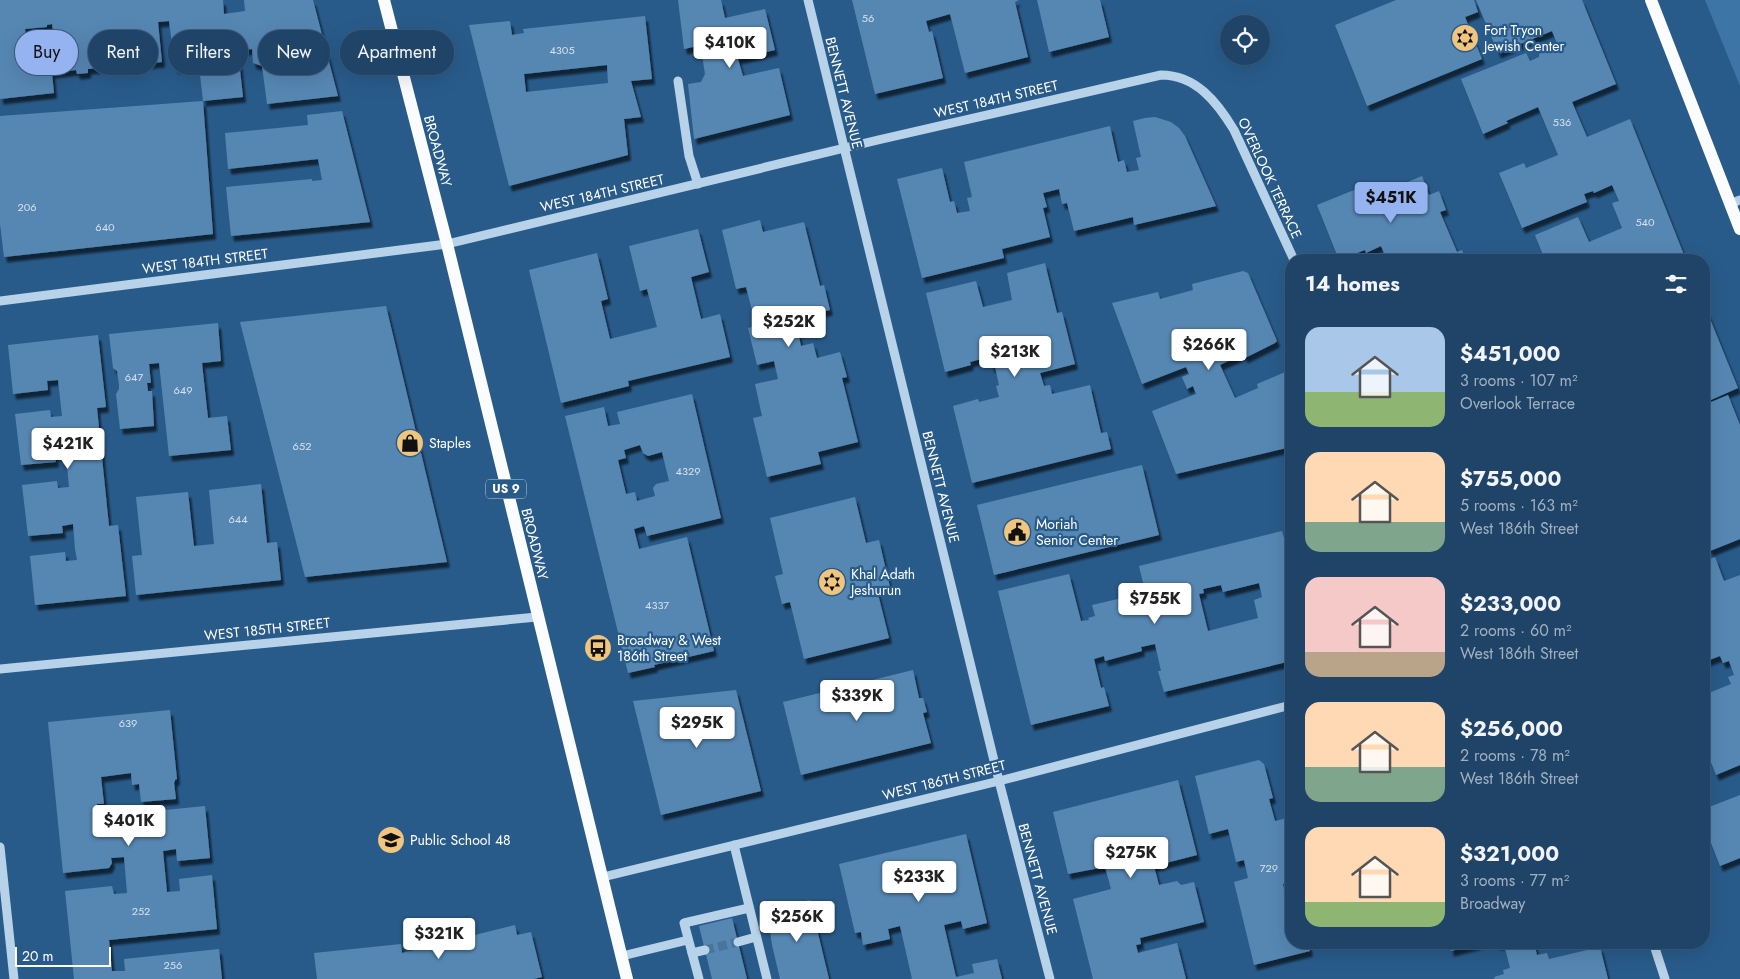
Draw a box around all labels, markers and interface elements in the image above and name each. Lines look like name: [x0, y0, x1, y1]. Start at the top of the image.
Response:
house number: 56: [862, 10, 874, 26]
map controls: [1220, 15, 1270, 65]
button: locate: [1220, 15, 1270, 65]
place label: Fort Tryon Jewish Center: [1482, 20, 1564, 56]
synagogue icon: Fort Tryon Jewish Center: [1450, 23, 1480, 53]
pin: $410K: [695, 27, 765, 69]
chip: Buy: [15, 30, 78, 75]
chip: Rent: [88, 30, 158, 75]
chip: Filters: [168, 30, 248, 75]
chip: New: [258, 30, 330, 75]
chip: Apartment: [340, 30, 454, 75]
text: $410K: [704, 31, 756, 54]
street label: BENNETT AVENUE: [820, 35, 868, 151]
house number: 4305: [549, 42, 575, 58]
street label: WEST 184TH STREET: [932, 75, 1060, 123]
street label: BROADWAY: [419, 113, 457, 189]
street label: OVERLOOK TERRACE: [1233, 114, 1307, 242]
house number: 536: [1553, 114, 1571, 130]
street label: WEST 184TH STREET: [538, 169, 666, 217]
pin: $451K: [1356, 182, 1426, 224]
text: $451K: [1366, 186, 1416, 209]
house number: 206: [17, 199, 37, 215]
house number: 540: [1635, 214, 1655, 230]
house number: 640: [95, 219, 115, 235]
street label: WEST 184TH STREET: [141, 243, 270, 279]
text: 14 homes: [1305, 269, 1400, 299]
icon: filters: [1662, 270, 1690, 298]
pin: $252K: [754, 306, 824, 348]
text: $252K: [763, 310, 815, 333]
pin: $266K: [1174, 328, 1244, 371]
text: $266K: [1182, 333, 1236, 356]
pin: $213K: [980, 336, 1050, 378]
text: $451,000: [1460, 339, 1560, 369]
text: $213K: [990, 340, 1040, 363]
icon: home: [1345, 347, 1405, 407]
house number: 647: [125, 369, 143, 385]
text: 3 rooms · 107 m²: [1460, 369, 1578, 392]
house number: 649: [173, 382, 193, 398]
text: Overlook Terrace: [1460, 392, 1575, 415]
pin: $421K: [33, 428, 103, 470]
shop icon: Staples: [395, 428, 425, 458]
street label: BENNETT AVENUE: [917, 429, 965, 545]
text: $421K: [43, 432, 93, 455]
place label: Staples: [429, 433, 471, 453]
house number: 652: [293, 438, 311, 454]
house number: 4329: [675, 463, 701, 479]
text: $755,000: [1460, 464, 1561, 494]
icon: home: [1345, 472, 1405, 532]
road number: US 9: [486, 479, 526, 498]
text: 5 rooms · 163 m²: [1460, 494, 1578, 517]
street label: BROADWAY: [516, 506, 554, 582]
house number: 644: [228, 511, 248, 527]
place label: Moriah Senior Center: [1036, 514, 1118, 550]
public building icon: Moriah Senior Center: [1002, 517, 1032, 547]
text: West 186th Street: [1460, 517, 1578, 540]
place label: Khal Adath Jeshurun: [849, 564, 915, 600]
synagogue icon: Khal Adath Jeshurun: [817, 567, 847, 597]
pin: $755K: [1120, 582, 1190, 625]
text: $755K: [1129, 587, 1181, 610]
text: $233,000: [1460, 589, 1561, 619]
house number: 4337: [645, 597, 669, 613]
icon: home: [1345, 597, 1405, 657]
street label: WEST 185TH STREET: [203, 612, 331, 646]
text: 2 rooms · 60 m²: [1460, 619, 1572, 642]
place label: Broadway & West 186th Street: [617, 630, 722, 666]
bus stop icon: Broadway & West 186th Street: [583, 633, 613, 663]
text: West 186th Street: [1460, 642, 1578, 665]
pin: $339K: [822, 680, 892, 722]
text: $339K: [831, 684, 883, 707]
pin: $295K: [662, 706, 732, 749]
text: $295K: [671, 711, 723, 734]
text: $256,000: [1460, 714, 1563, 744]
house number: 639: [119, 715, 137, 731]
icon: home: [1345, 722, 1405, 782]
text: 2 rooms · 78 m²: [1460, 744, 1570, 767]
street label: WEST 186TH STREET: [880, 755, 1008, 805]
text: West 186th Street: [1460, 767, 1578, 790]
pin: $401K: [94, 804, 164, 847]
text: $401K: [103, 809, 155, 832]
street label: BENNETT AVENUE: [1014, 821, 1062, 937]
school or university icon: Public School 48: [376, 825, 406, 855]
place label: Public School 48: [410, 830, 511, 850]
pin: $275K: [1096, 836, 1166, 879]
text: $321,000: [1460, 839, 1559, 869]
text: $275K: [1105, 841, 1157, 864]
icon: home: [1345, 847, 1405, 907]
pin: $233K: [884, 860, 954, 903]
house number: 729: [1260, 860, 1278, 876]
text: $233K: [893, 865, 945, 888]
text: 3 rooms · 77 m²: [1460, 869, 1569, 892]
text: Broadway: [1460, 892, 1525, 915]
pin: $256K: [762, 900, 832, 943]
house number: 252: [132, 903, 150, 919]
text: $256K: [771, 905, 823, 928]
pin: $321K: [404, 918, 474, 960]
text: $321K: [414, 922, 464, 945]
scale bar: [15, 944, 111, 967]
text: 20 m: [22, 946, 54, 966]
house number: 256: [164, 957, 182, 973]

